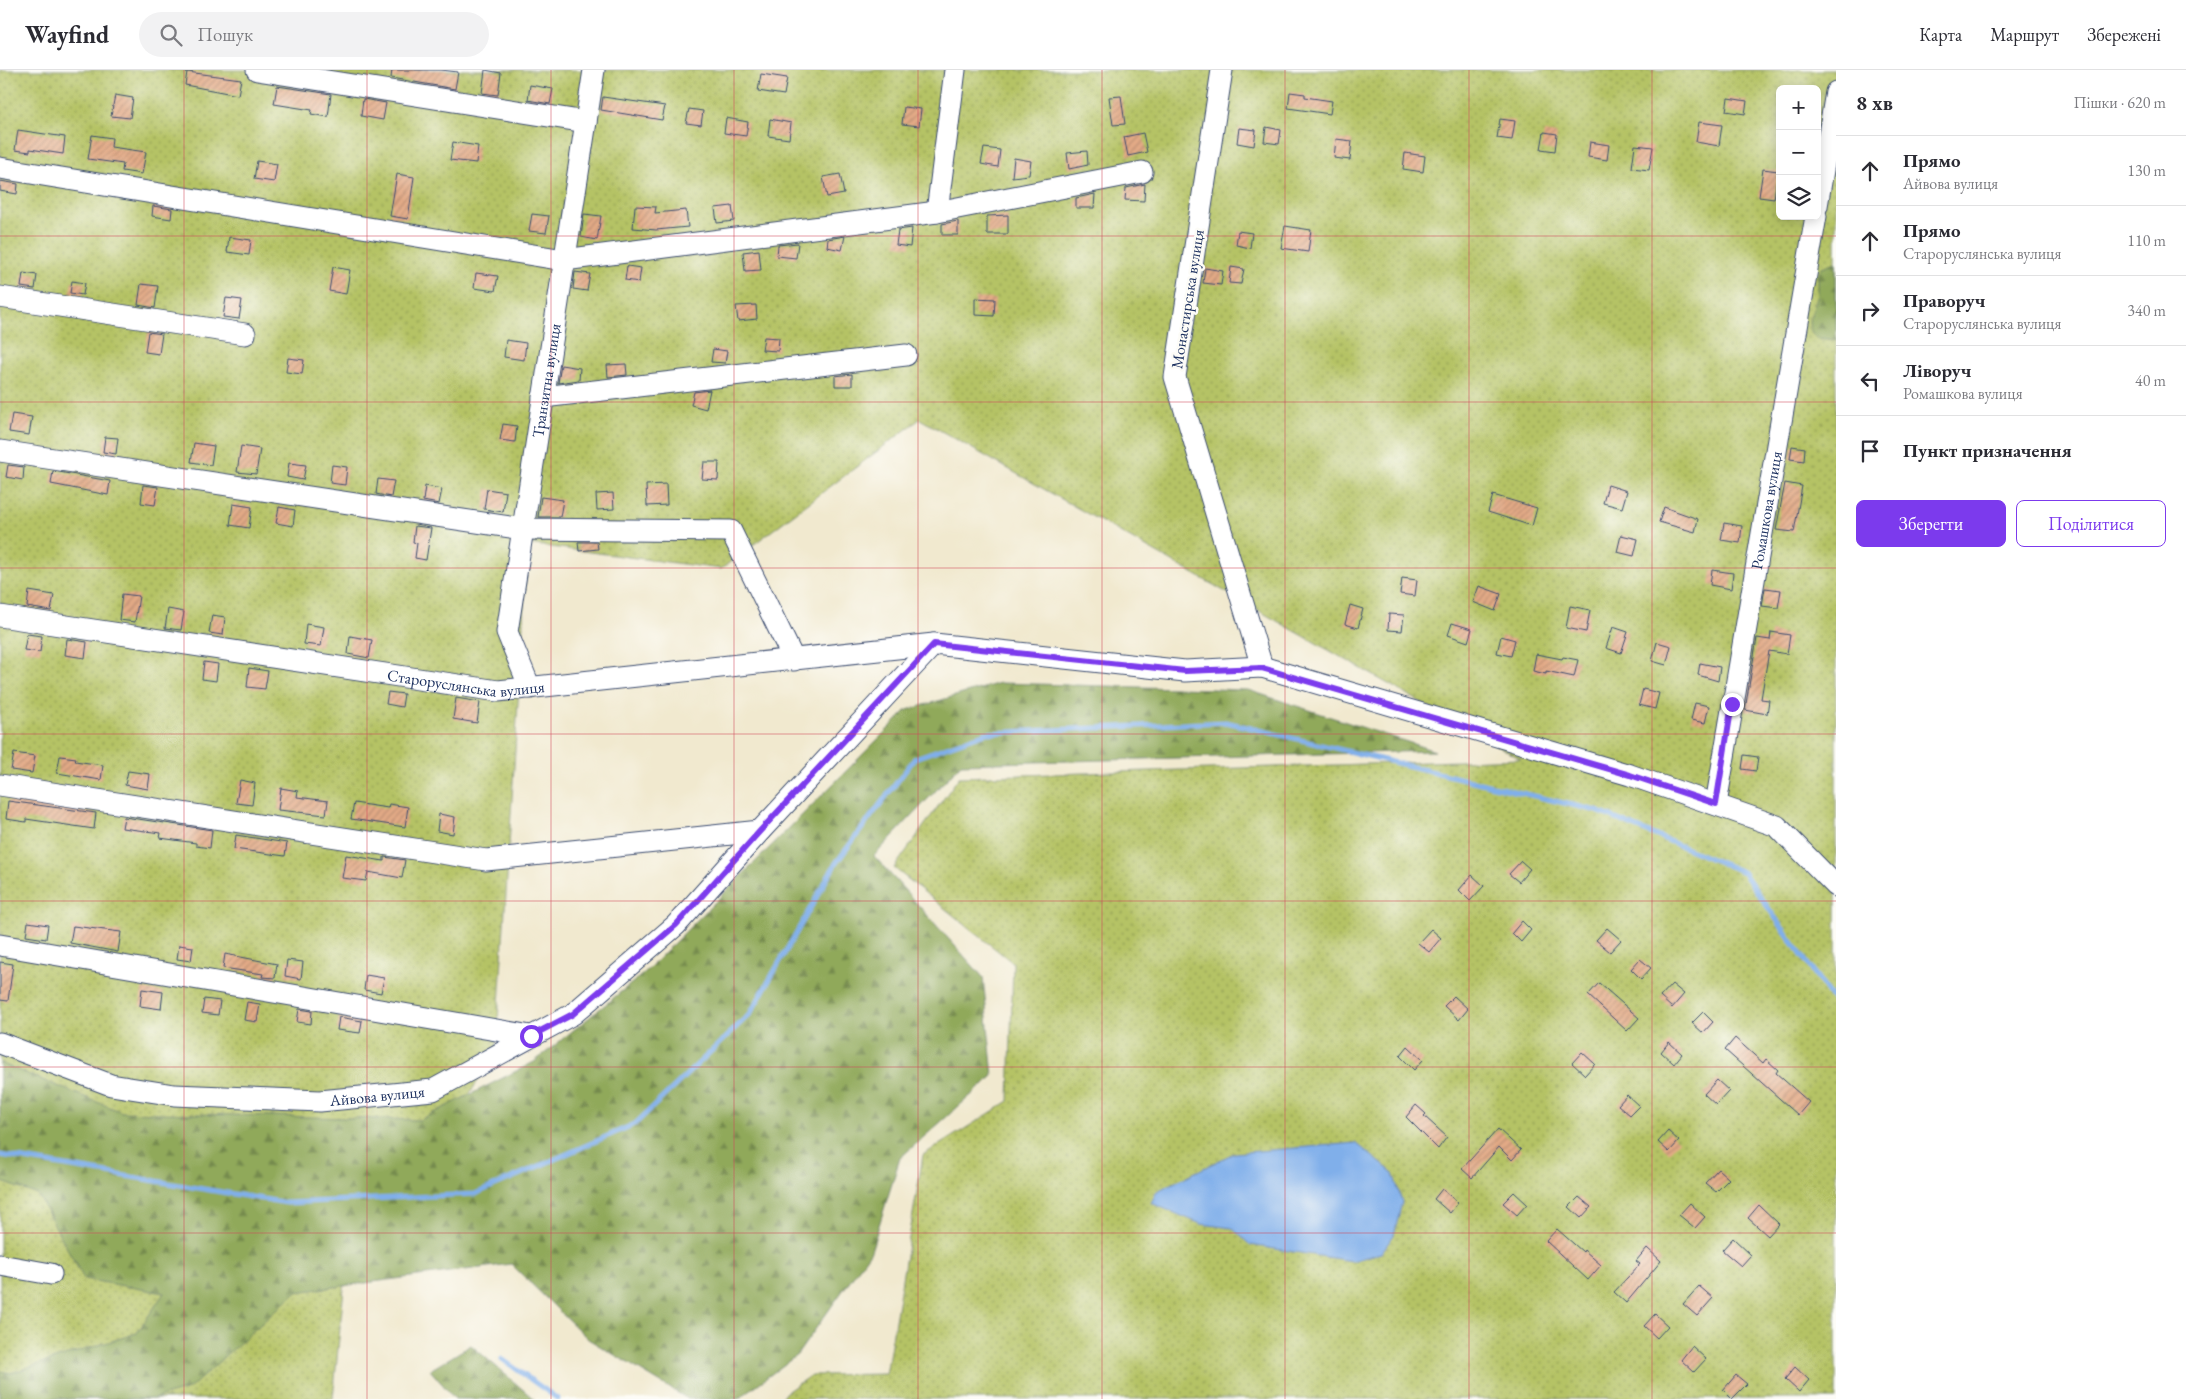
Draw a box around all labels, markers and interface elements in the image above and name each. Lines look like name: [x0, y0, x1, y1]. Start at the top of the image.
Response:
search box: [139, 12, 489, 57]
text: Wayfind: [25, 19, 109, 50]
icon: search: [157, 21, 185, 49]
text: Пошук: [197, 22, 253, 47]
text: Карта: [1919, 23, 1962, 46]
text: Маршрут: [1990, 23, 2059, 46]
text: Збережені: [2087, 23, 2161, 46]
map controls: [1776, 85, 1821, 220]
button: +: [1776, 85, 1821, 130]
text: 8 хв: [1856, 89, 1893, 116]
text: Пішки · 620 m: [2073, 92, 2166, 113]
button: −: [1776, 130, 1821, 175]
text: Прямо: [1903, 148, 1961, 173]
icon: ahead: [1856, 157, 1884, 185]
text: 130 m: [2127, 160, 2166, 181]
text: Айвова вулиця: [1903, 173, 1998, 194]
button: layers: [1776, 175, 1821, 220]
text: Прямо: [1903, 218, 1961, 243]
icon: ahead: [1856, 227, 1884, 255]
street label: Монастирська вулиця: [1166, 228, 1209, 370]
text: 110 m: [2127, 230, 2166, 251]
text: Староруслянська вулиця: [1903, 243, 2062, 264]
text: Праворуч: [1903, 288, 1985, 313]
icon: right: [1856, 297, 1884, 325]
text: 340 m: [2127, 300, 2166, 321]
text: Староруслянська вулиця: [1903, 313, 2062, 334]
street label: Транзитна вулиця: [527, 322, 566, 439]
text: Ліворуч: [1903, 358, 1971, 383]
icon: left: [1856, 367, 1884, 395]
text: 40 m: [2135, 370, 2166, 391]
text: Ромашкова вулиця: [1903, 383, 2023, 404]
icon: arrive: [1856, 437, 1884, 465]
text: Пункт призначення: [1903, 438, 2072, 463]
street label: Ромашкова вулиця: [1746, 450, 1787, 571]
button: Зберегти: [1856, 500, 2006, 547]
button: Поділитися: [2016, 500, 2166, 547]
street label: Староруслянська вулиця: [386, 664, 546, 702]
route end: [1721, 693, 1744, 716]
route start: [520, 1025, 543, 1048]
street label: Айвова вулиця: [328, 1081, 426, 1111]

